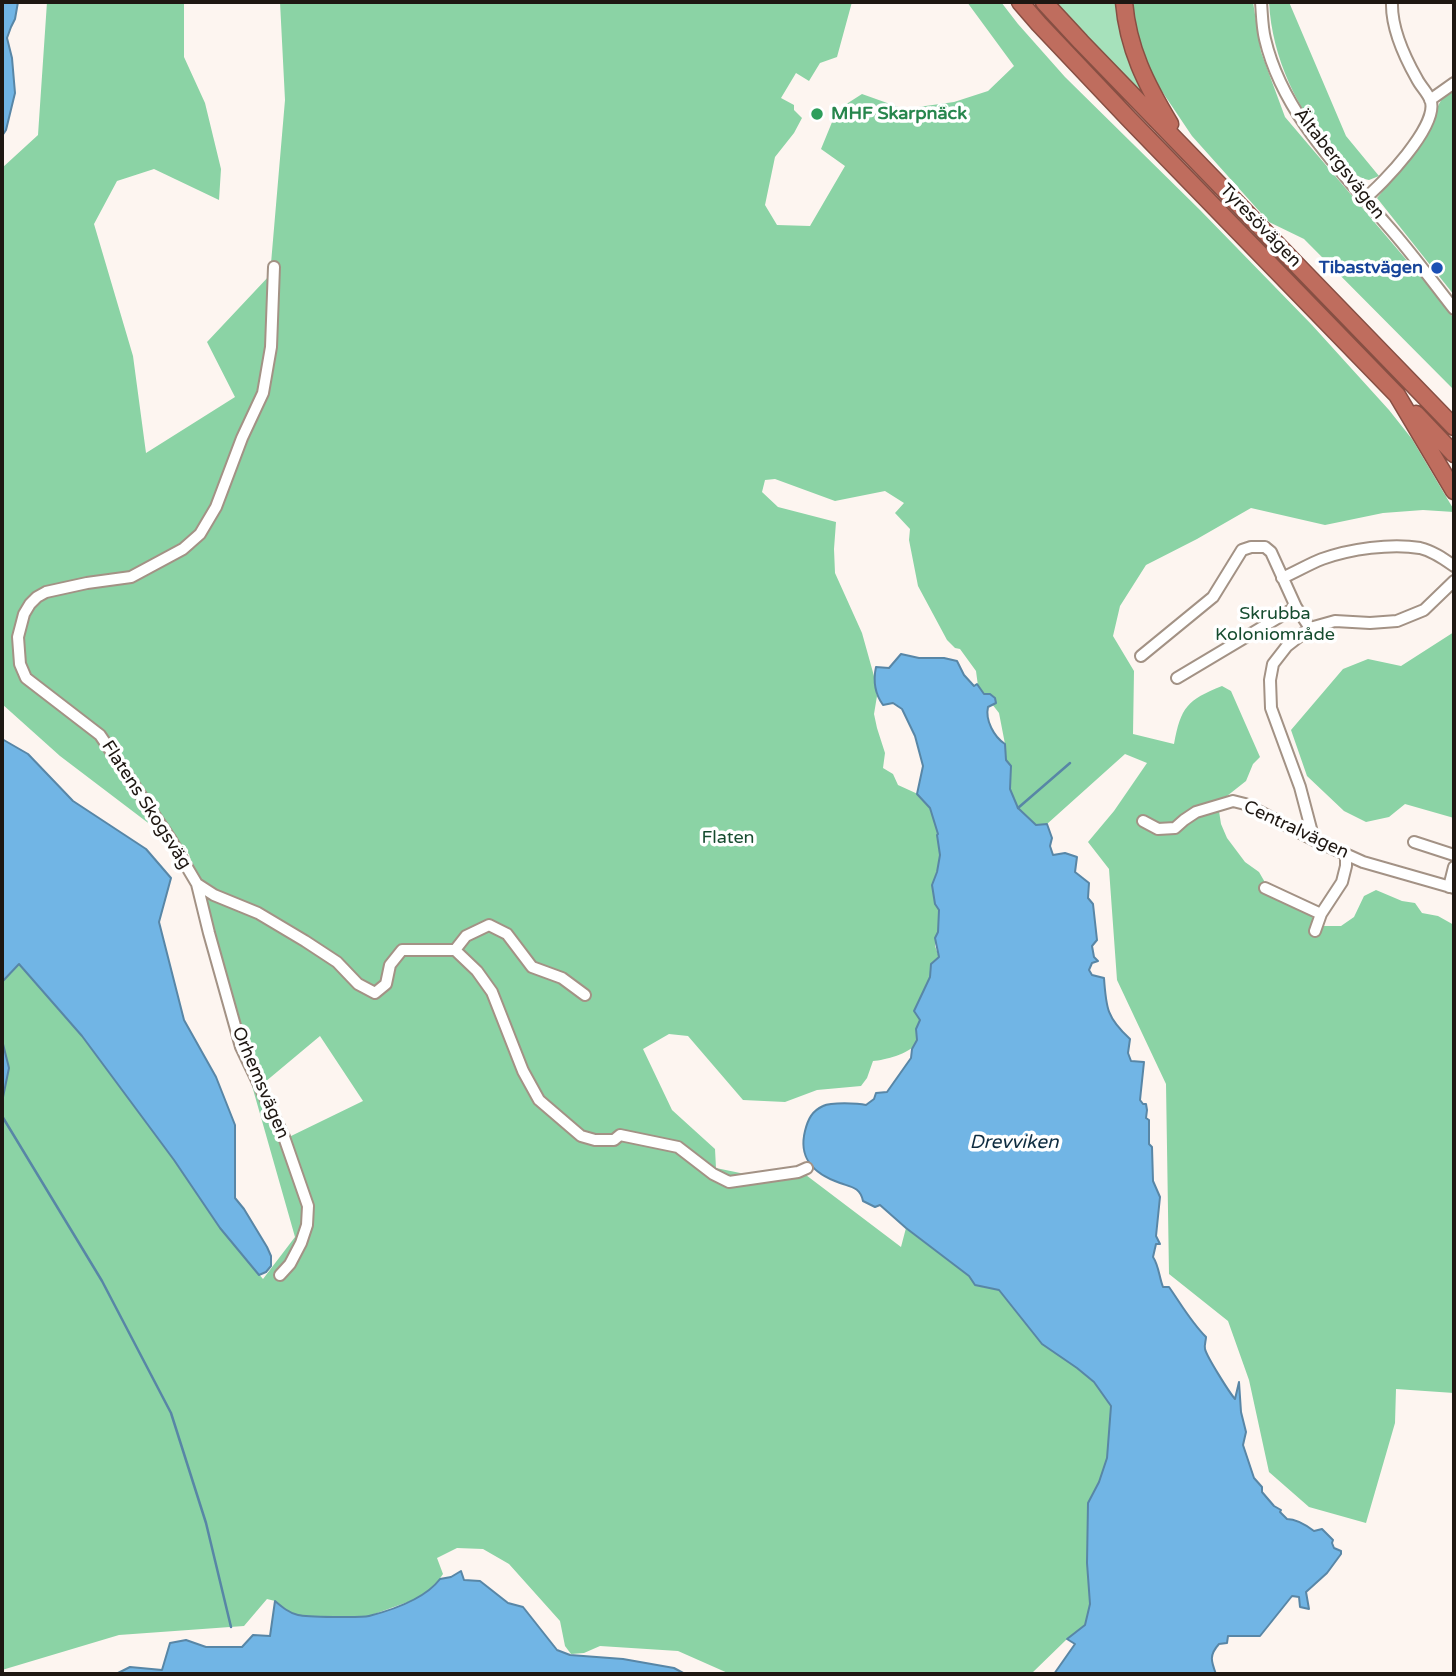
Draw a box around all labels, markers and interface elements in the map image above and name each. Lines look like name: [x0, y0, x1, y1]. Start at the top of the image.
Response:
place label: MHF Skarpnäck: [831, 103, 967, 125]
street label: Ältabergsvägen: [1289, 104, 1389, 224]
marker: MHF Skarpnäck: [809, 106, 825, 122]
street label: Tyresövägen: [1215, 180, 1305, 272]
place label: Tibastvägen: [1319, 257, 1423, 279]
marker: Tibastvägen: [1429, 260, 1445, 276]
park label: Skrubba Koloniområde: [1215, 603, 1335, 646]
street label: Flatens Skogsväg: [96, 737, 196, 873]
street label: Centralvägen: [1240, 796, 1352, 864]
park label: Flaten: [701, 827, 755, 849]
street label: Orhemsvägen: [227, 1024, 293, 1142]
water label: Drevviken: [969, 1132, 1059, 1154]

